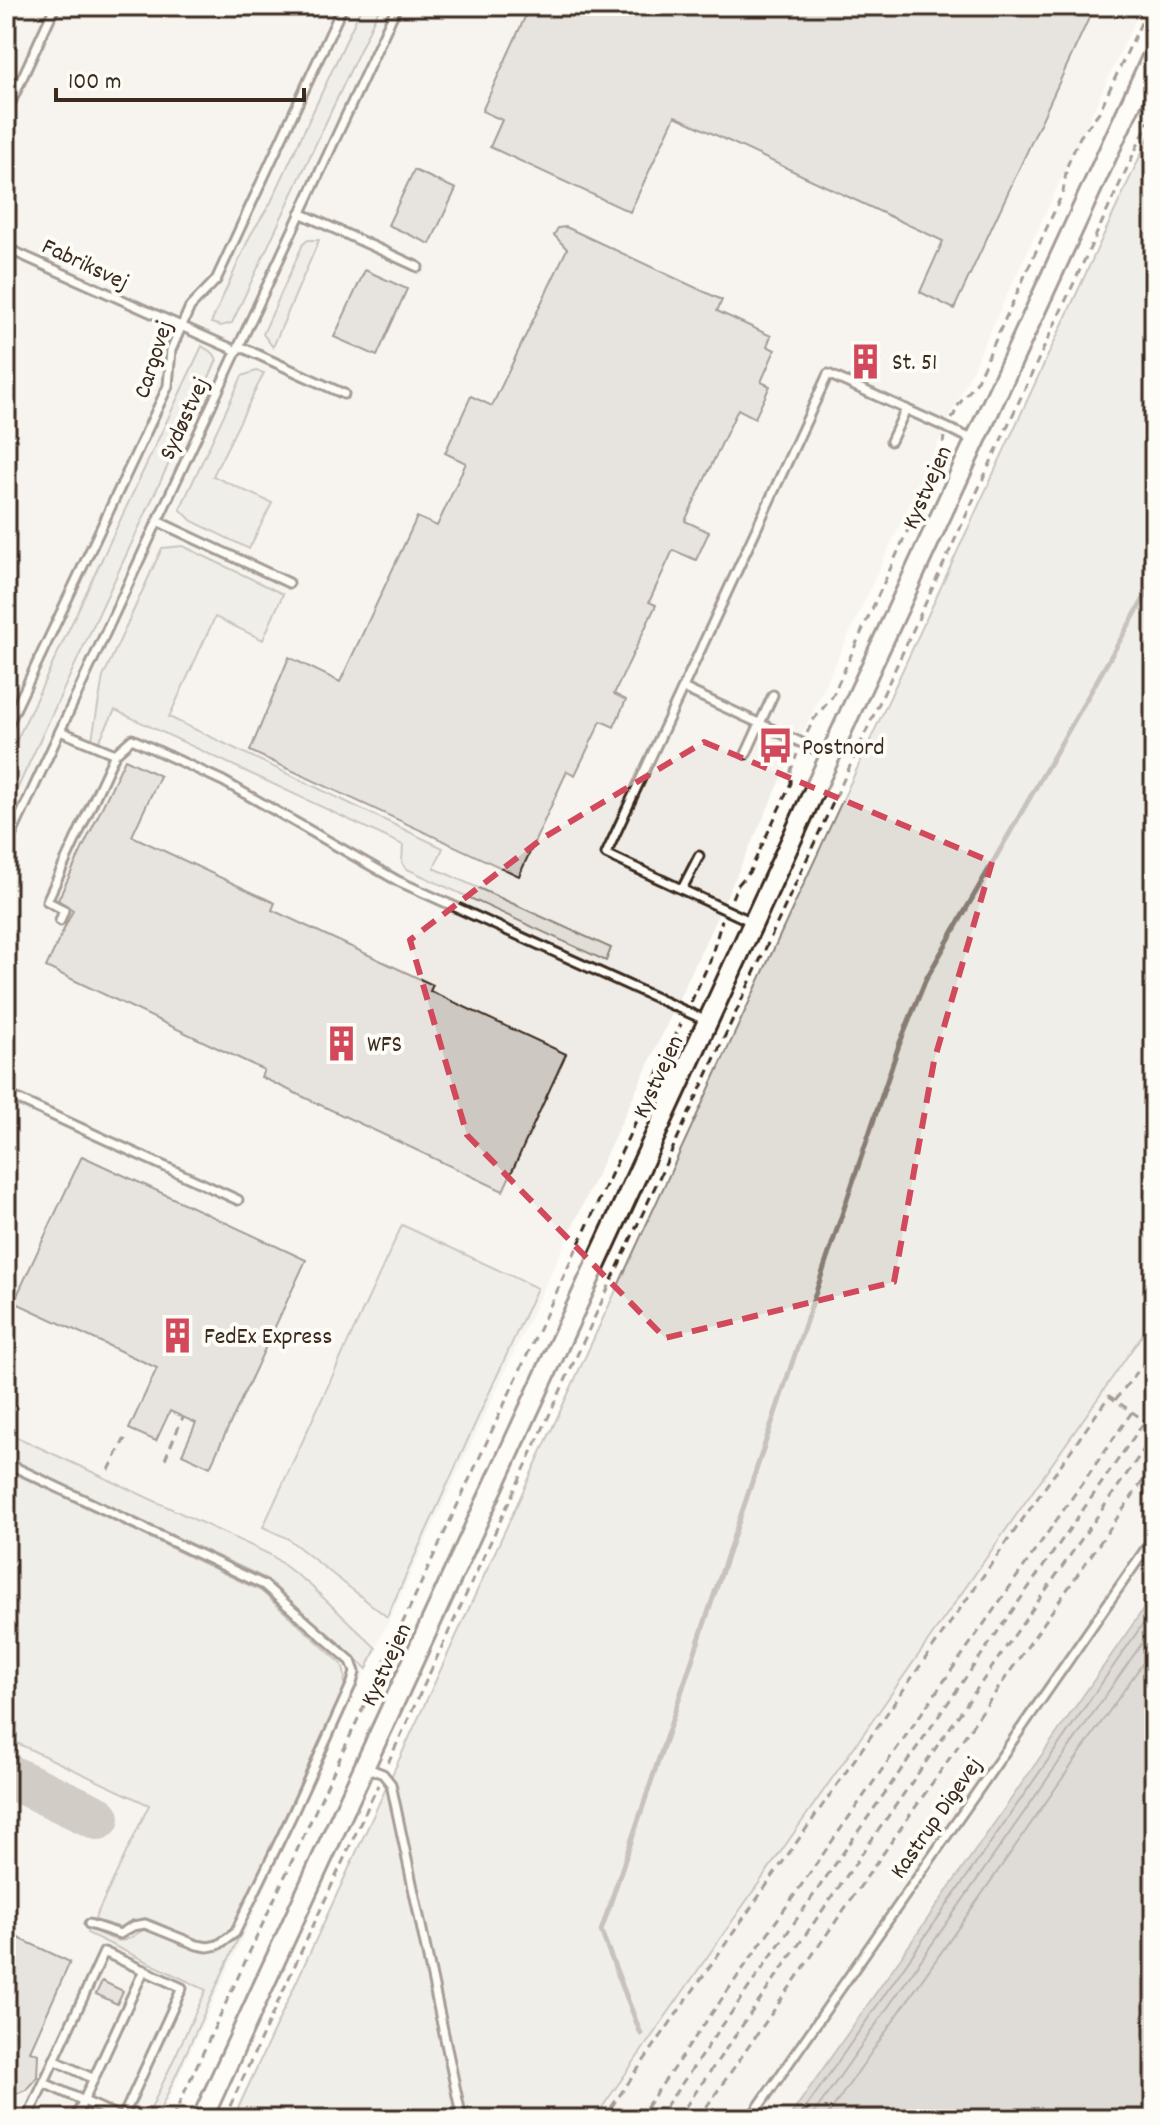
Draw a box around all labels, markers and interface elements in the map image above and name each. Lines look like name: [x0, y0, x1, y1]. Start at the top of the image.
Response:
scale bar: [56, 52, 304, 102]
text: 100 m: [68, 66, 121, 100]
street label: Fabriksvej: [36, 231, 134, 301]
street label: Cargovej: [126, 317, 183, 403]
building icon: St. 51: [847, 342, 885, 380]
place label: St. 51: [892, 347, 937, 381]
street label: Sydøstvej: [152, 372, 220, 466]
street label: Kystvejen: [895, 441, 962, 535]
bus stop icon: Postnord: [757, 727, 795, 765]
place label: Postnord: [802, 732, 884, 766]
building icon: WFS: [322, 1024, 360, 1062]
place label: WFS: [367, 1029, 402, 1063]
street label: Kystvejen: [626, 1030, 694, 1124]
building icon: FedEx Express: [159, 1316, 197, 1354]
place label: FedEx Express: [204, 1321, 332, 1355]
street label: Kystvejen: [354, 1618, 422, 1712]
street label: Kastrup Digevej: [883, 1751, 992, 1887]

